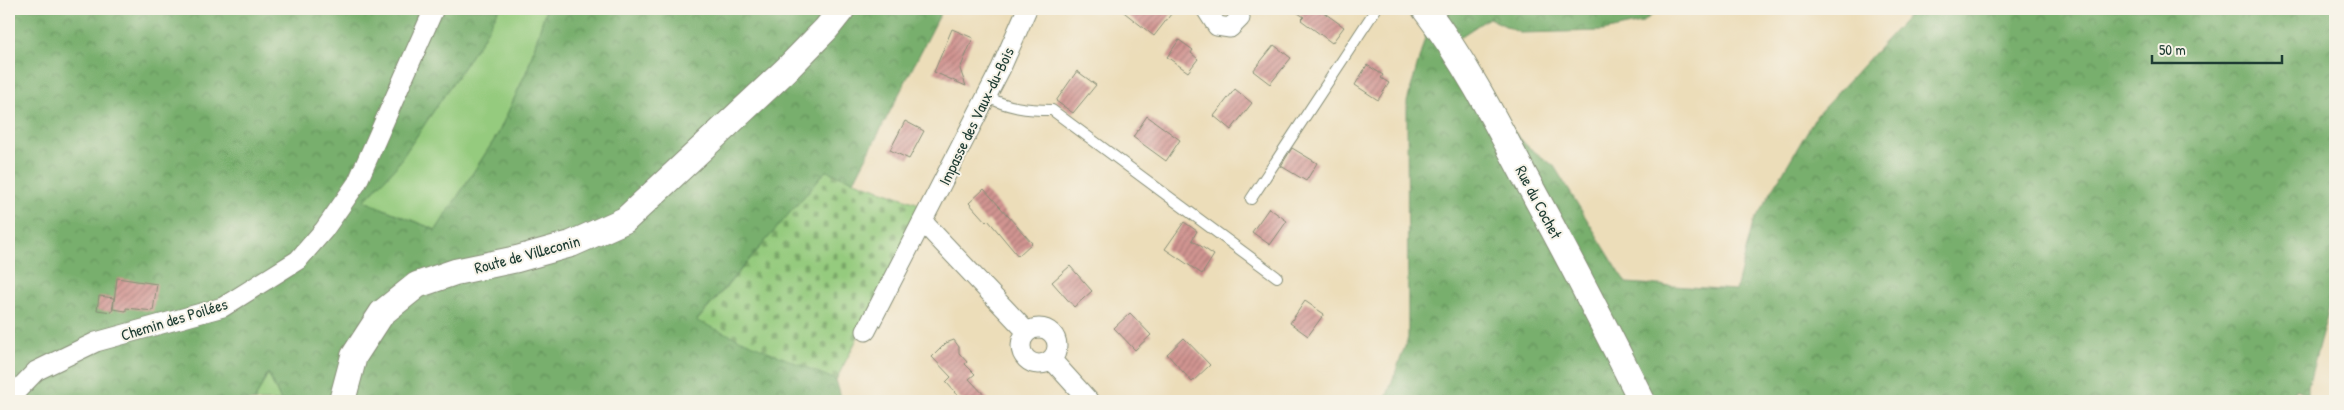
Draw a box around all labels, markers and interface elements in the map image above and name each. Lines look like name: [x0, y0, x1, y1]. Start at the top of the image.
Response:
scale bar: [2152, 32, 2282, 64]
text: 50 m: [2159, 39, 2186, 60]
street label: Impasse des Vaux-du-Bois: [933, 43, 1019, 189]
street label: Rue du Cochet: [1510, 161, 1568, 243]
street label: Route de Villeconin: [472, 229, 582, 279]
street label: Chemin des Poilées: [118, 292, 230, 346]

